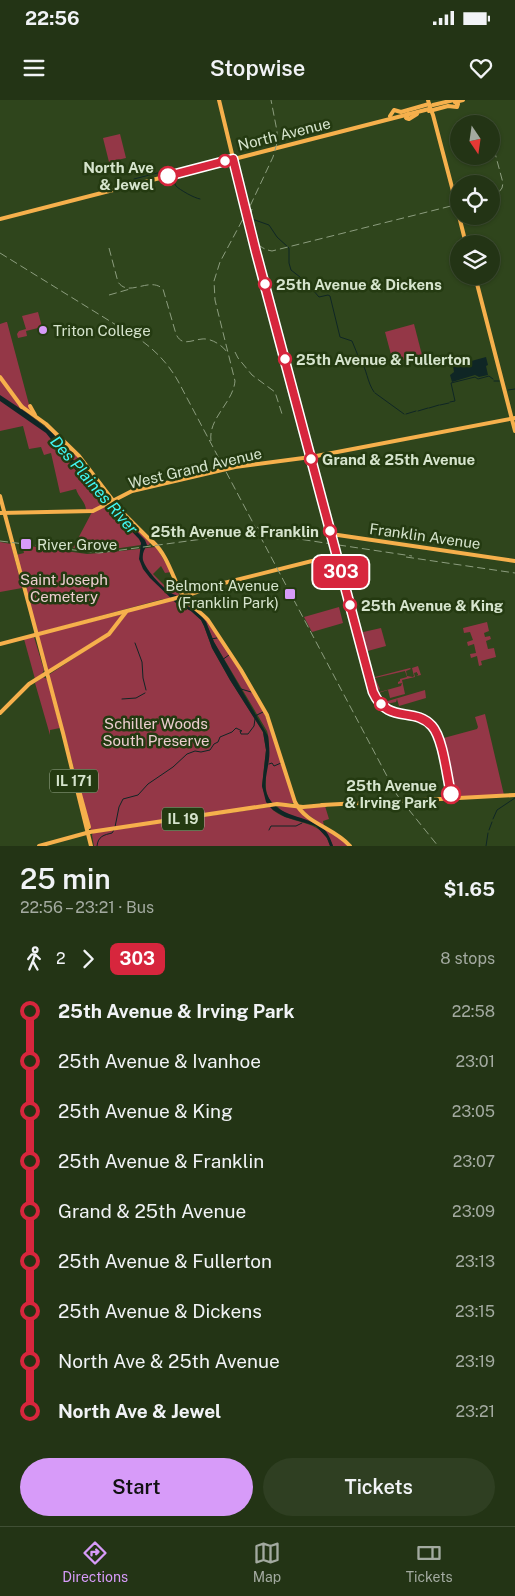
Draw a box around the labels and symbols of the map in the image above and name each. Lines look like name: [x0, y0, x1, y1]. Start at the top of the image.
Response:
street label: North Avenue: [236, 114, 332, 154]
north arrow: [450, 115, 500, 165]
unlabelled marker: [218, 154, 232, 168]
place label: North Ave & Jewel: [83, 159, 154, 193]
marker: North Ave & Jewel: [158, 166, 178, 186]
place label: 25th Avenue & Dickens: [276, 276, 442, 293]
marker: 25th Avenue & Dickens: [258, 277, 272, 291]
place label: Triton College: [53, 322, 151, 339]
marker: Triton College: [37, 324, 49, 336]
place label: 25th Avenue & Fullerton: [296, 351, 471, 368]
marker: 25th Avenue & Fullerton: [278, 352, 292, 366]
water label: Des Plaines River: [46, 432, 142, 539]
street label: West Grand Avenue: [127, 444, 263, 492]
place label: Grand & 25th Avenue: [322, 451, 475, 468]
marker: Grand & 25th Avenue: [304, 452, 318, 466]
street label: Franklin Avenue: [368, 520, 482, 552]
place label: 25th Avenue & Franklin: [151, 523, 319, 540]
marker: 25th Avenue & Franklin: [323, 524, 337, 538]
place label: River Grove: [37, 536, 117, 553]
marker: River Grove: [19, 537, 33, 551]
line badge: 303: [312, 556, 370, 588]
park label: Saint Joseph Cemetery: [20, 571, 108, 605]
place label: Belmont Avenue (Franklin Park): [165, 577, 279, 611]
marker: Belmont Avenue (Franklin Park): [283, 587, 297, 601]
place label: 25th Avenue & King: [361, 597, 504, 614]
marker: 25th Avenue & King: [343, 598, 357, 612]
unlabelled marker: [374, 697, 388, 711]
park label: Schiller Woods South Preserve: [102, 715, 210, 749]
road number: IL 171: [50, 769, 98, 792]
place label: 25th Avenue & Irving Park: [344, 777, 437, 811]
marker: 25th Avenue & Irving Park: [441, 784, 461, 804]
road number: IL 19: [162, 808, 204, 831]

